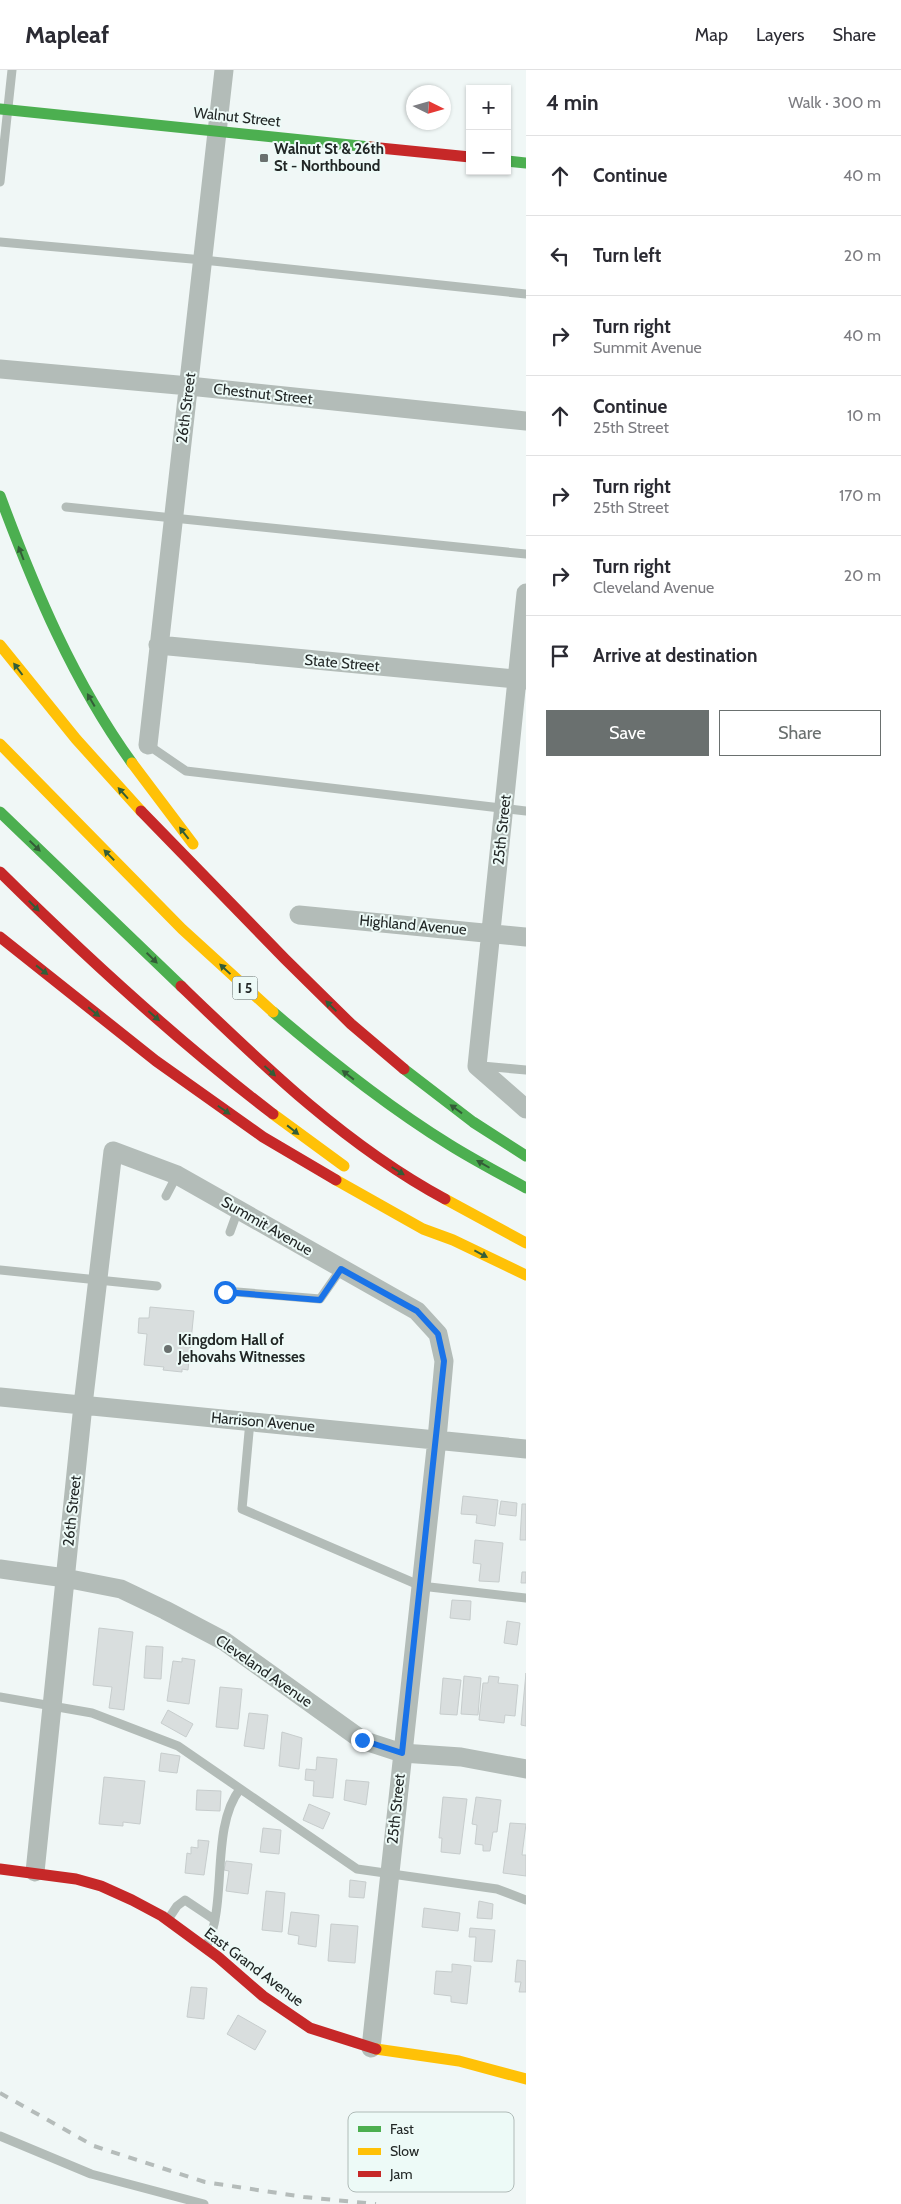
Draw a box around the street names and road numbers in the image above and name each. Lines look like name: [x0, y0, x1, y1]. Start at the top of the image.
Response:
street label: Walnut Street: [193, 103, 281, 131]
street label: 26th Street: [173, 371, 199, 445]
street label: Chestnut Street: [213, 380, 313, 408]
street label: State Street: [304, 651, 380, 675]
street label: 25th Street: [489, 794, 515, 866]
street label: Highland Avenue: [359, 911, 468, 939]
road number: I 5: [232, 976, 258, 1000]
street label: Summit Avenue: [218, 1193, 316, 1259]
street label: Harrison Avenue: [210, 1408, 316, 1436]
street label: 26th Street: [59, 1475, 85, 1547]
street label: Cleveland Avenue: [212, 1631, 316, 1711]
street label: 25th Street: [383, 1773, 409, 1845]
street label: East Grand Avenue: [201, 1924, 307, 2010]

